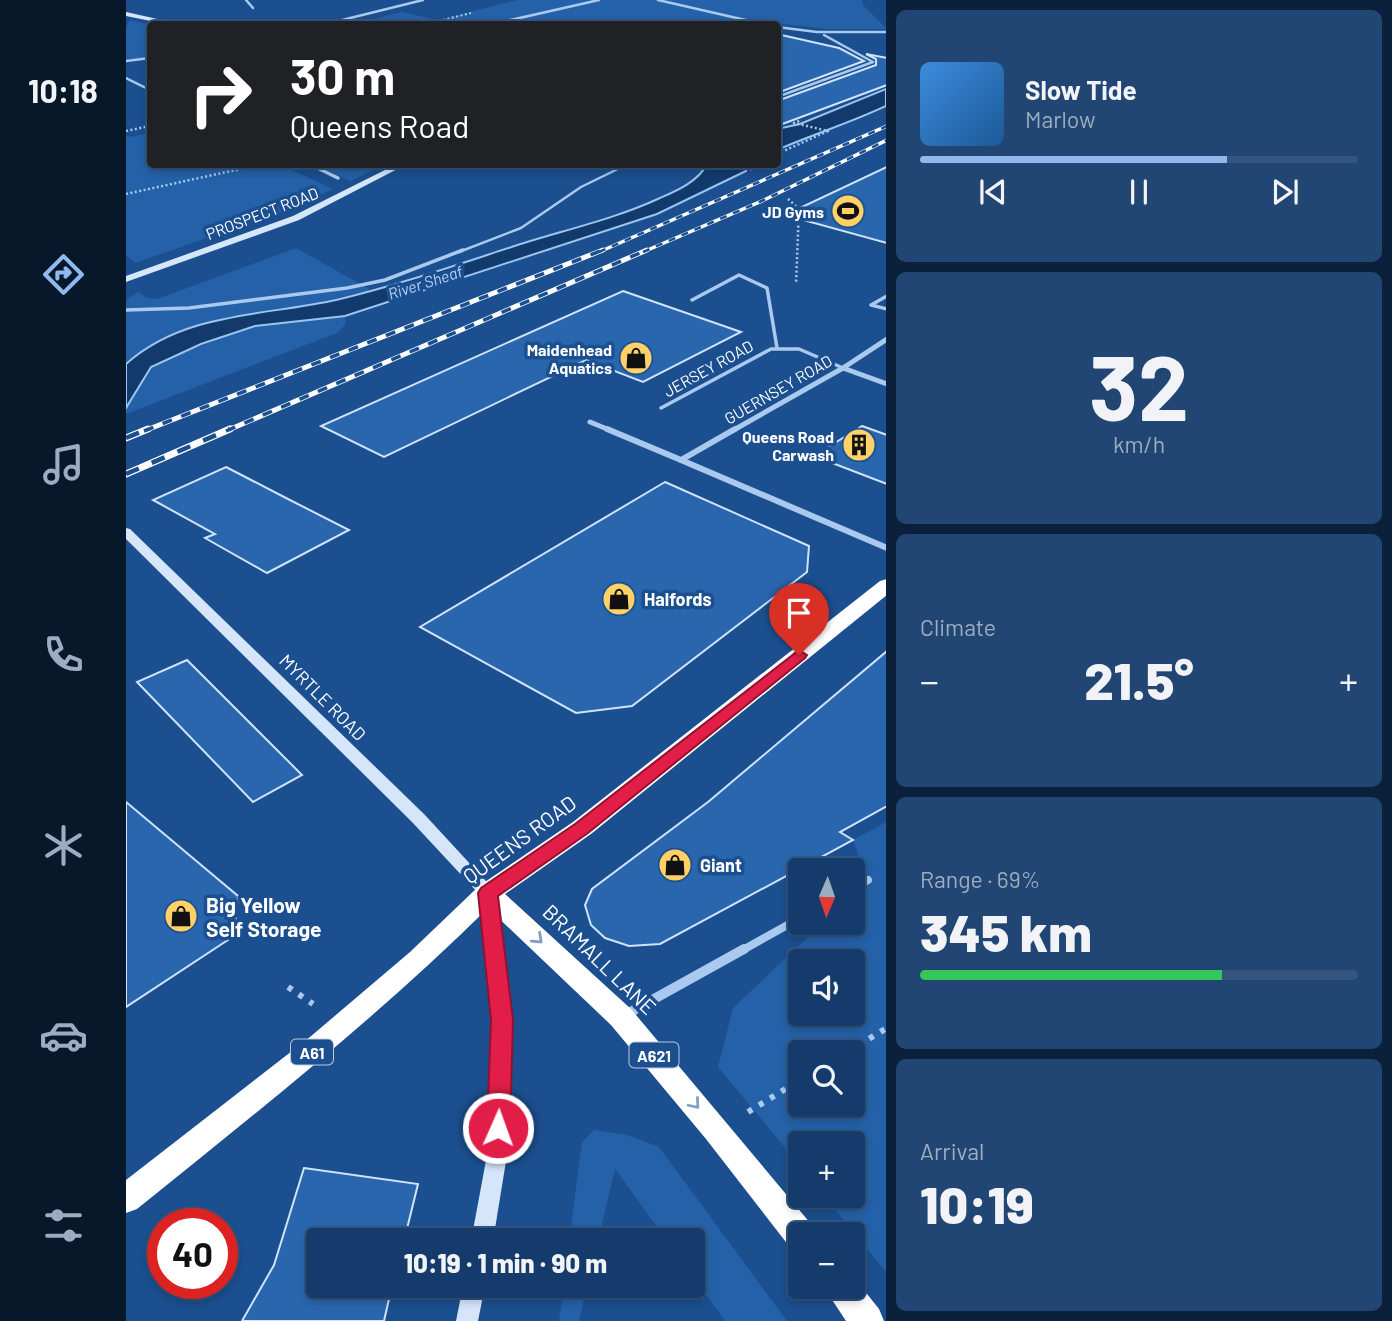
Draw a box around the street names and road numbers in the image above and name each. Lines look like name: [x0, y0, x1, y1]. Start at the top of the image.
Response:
street label: PROSPECT ROAD: [203, 183, 321, 243]
street label: JERSEY ROAD: [660, 336, 756, 400]
street label: GUERNSEY ROAD: [721, 350, 835, 428]
street label: MYRTLE ROAD: [275, 649, 371, 745]
street label: QUEENS ROAD: [458, 790, 580, 888]
street label: BRAMALL LANE: [538, 899, 662, 1019]
road number: A61: [291, 1040, 333, 1064]
road number: A621: [630, 1042, 678, 1068]

